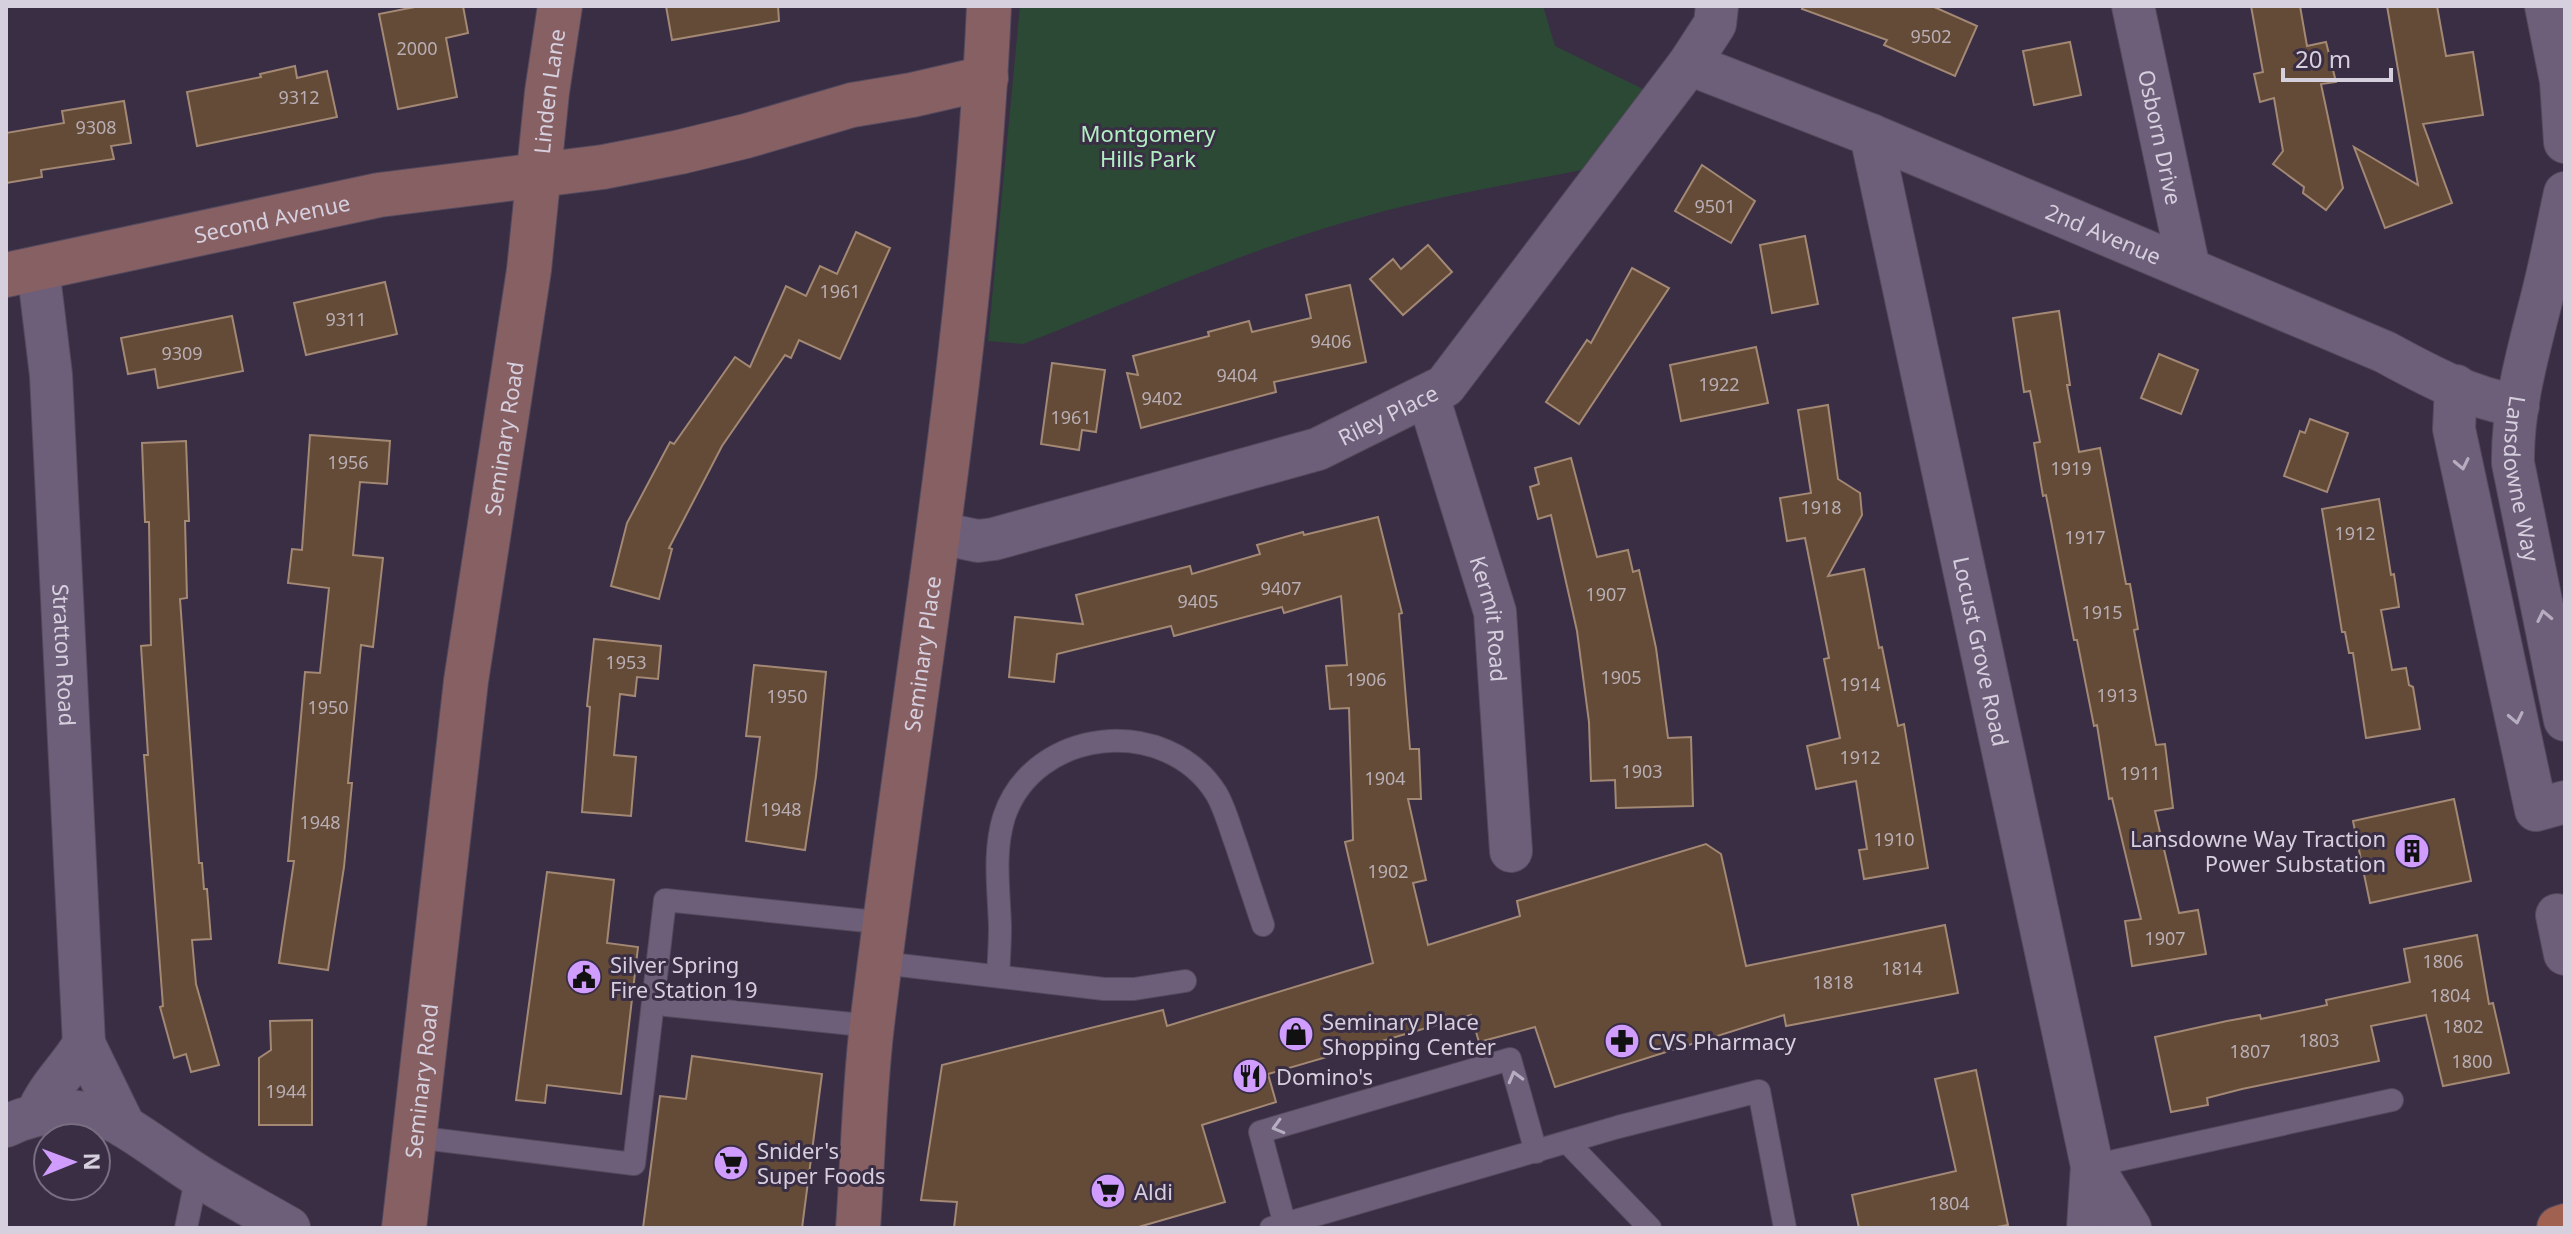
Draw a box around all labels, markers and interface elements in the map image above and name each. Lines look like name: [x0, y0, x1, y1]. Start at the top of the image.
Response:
house number: 9502: [1910, 24, 1952, 48]
street label: Linden Lane: [526, 27, 571, 155]
scale bar: [2283, 32, 2391, 82]
house number: 2000: [396, 36, 438, 60]
text: 20 m: [2295, 42, 2351, 75]
street label: Osborn Drive: [2132, 67, 2190, 207]
house number: 9312: [278, 85, 320, 109]
house number: 9308: [75, 115, 117, 139]
park label: Montgomery Hills Park: [1081, 118, 1216, 173]
street label: Second Avenue: [191, 187, 353, 249]
house number: 9501: [1694, 194, 1736, 218]
street label: 2nd Avenue: [2041, 196, 2166, 271]
house number: 1961: [819, 279, 861, 303]
house number: 9311: [325, 307, 367, 331]
house number: 9406: [1310, 329, 1352, 353]
house number: 9309: [161, 341, 203, 365]
street label: Seminary Road: [477, 359, 530, 518]
house number: 9404: [1216, 363, 1258, 387]
house number: 1922: [1698, 372, 1740, 396]
street label: Riley Place: [1333, 377, 1443, 452]
house number: 9402: [1141, 386, 1183, 410]
street label: Lansdowne Way: [2497, 394, 2548, 565]
house number: 1961: [1050, 405, 1092, 429]
house number: 1956: [327, 450, 369, 474]
house number: 1919: [2050, 456, 2092, 480]
one-way arrow: [2453, 456, 2470, 470]
house number: 1918: [1800, 495, 1842, 519]
house number: 1912: [2334, 521, 2376, 545]
house number: 1917: [2064, 525, 2106, 549]
street label: Kermit Road: [1463, 552, 1515, 683]
street label: Locust Grove Road: [1947, 554, 2017, 749]
street label: Seminary Place: [896, 574, 947, 734]
house number: 9407: [1260, 576, 1302, 600]
house number: 1907: [1585, 582, 1627, 606]
street label: Stratton Road: [46, 583, 83, 727]
house number: 9405: [1177, 589, 1219, 613]
house number: 1915: [2081, 600, 2123, 624]
one-way arrow: [2536, 610, 2553, 624]
house number: 1953: [605, 650, 647, 674]
house number: 1905: [1600, 665, 1642, 689]
house number: 1906: [1345, 667, 1387, 691]
house number: 1914: [1839, 672, 1881, 696]
house number: 1913: [2096, 683, 2138, 707]
house number: 1950: [766, 684, 808, 708]
house number: 1950: [307, 695, 349, 719]
one-way arrow: [2507, 711, 2524, 724]
house number: 1912: [1839, 745, 1881, 769]
house number: 1903: [1621, 759, 1663, 783]
house number: 1911: [2119, 761, 2161, 785]
house number: 1904: [1364, 766, 1406, 790]
house number: 1948: [760, 797, 802, 821]
house number: 1948: [299, 810, 341, 834]
place label: Lansdowne Way Traction Power Substation: [2130, 823, 2386, 878]
house number: 1910: [1873, 827, 1915, 851]
building icon: Lansdowne Way Traction Power Substation: [2393, 832, 2431, 870]
house number: 1902: [1367, 859, 1409, 883]
house number: 1907: [2144, 926, 2186, 950]
place label: Silver Spring Fire Station 19: [610, 949, 758, 1004]
house number: 1806: [2422, 949, 2464, 973]
house number: 1814: [1881, 956, 1923, 980]
public building icon: Silver Spring Fire Station 19: [565, 958, 603, 996]
house number: 1818: [1812, 970, 1854, 994]
house number: 1804: [2429, 983, 2471, 1007]
street label: Seminary Road: [397, 1002, 444, 1160]
place label: Seminary Place Shopping Center: [1322, 1006, 1496, 1061]
house number: 1802: [2442, 1014, 2484, 1038]
shop icon: Seminary Place Shopping Center: [1277, 1015, 1315, 1053]
pharmacy icon: CVS Pharmacy: [1603, 1022, 1641, 1060]
place label: CVS Pharmacy: [1648, 1026, 1797, 1056]
house number: 1803: [2298, 1028, 2340, 1052]
house number: 1807: [2229, 1039, 2271, 1063]
house number: 1800: [2451, 1049, 2493, 1073]
restaurant icon: Domino's: [1231, 1057, 1269, 1095]
place label: Domino's: [1276, 1061, 1373, 1091]
one-way arrow: [1508, 1070, 1524, 1084]
house number: 1944: [265, 1079, 307, 1103]
one-way arrow: [1272, 1118, 1286, 1134]
north arrow: [32, 1122, 112, 1202]
place label: Snider's Super Foods: [757, 1135, 886, 1190]
supermarket icon: Snider's Super Foods: [712, 1144, 750, 1182]
text: N: [78, 1152, 108, 1171]
supermarket icon: Aldi: [1089, 1172, 1127, 1210]
place label: Aldi: [1134, 1176, 1173, 1206]
house number: 1804: [1928, 1191, 1970, 1215]

